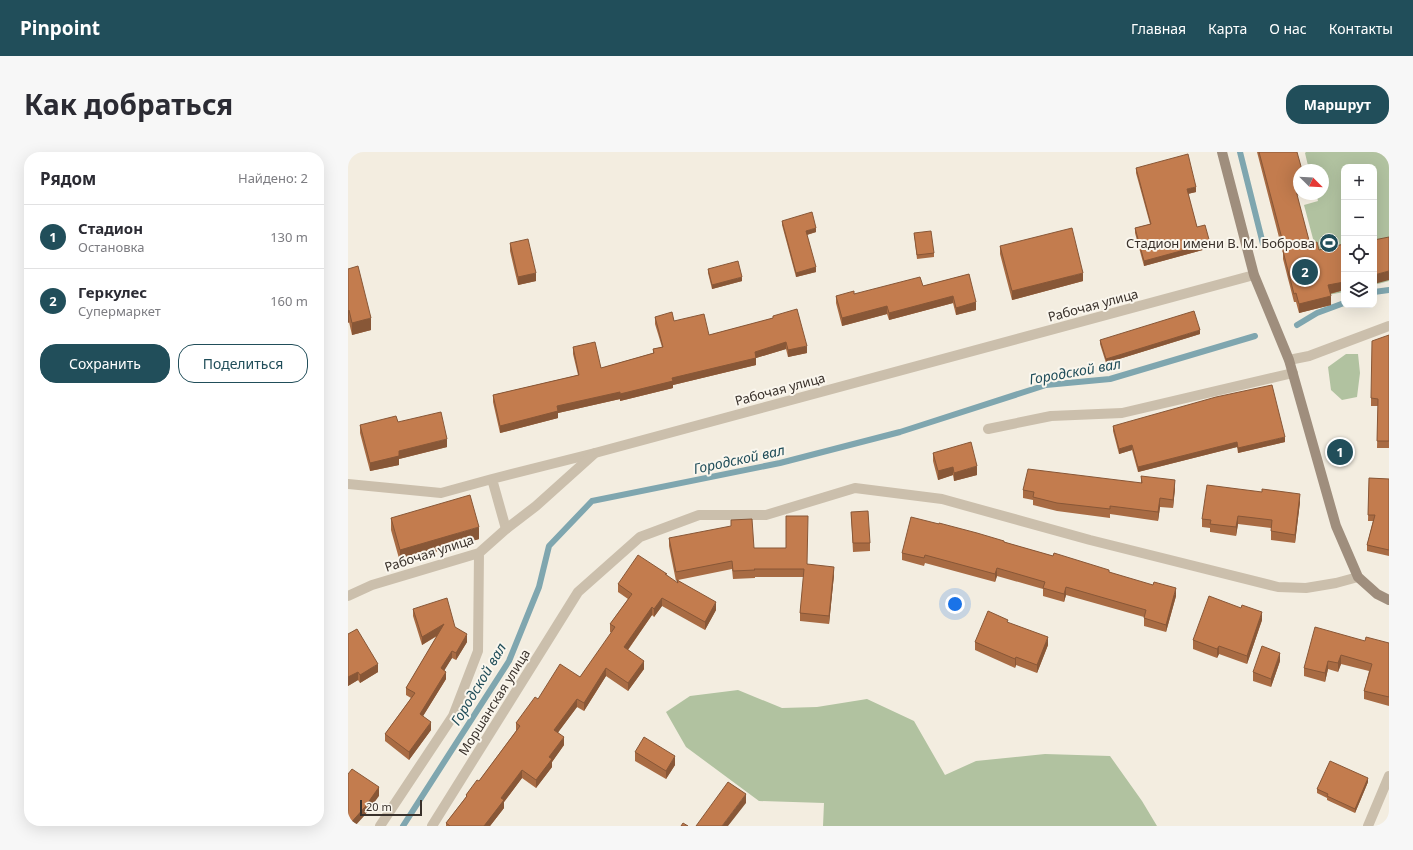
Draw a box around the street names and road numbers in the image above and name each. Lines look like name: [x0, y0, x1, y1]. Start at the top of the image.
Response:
street label: Рабочая улица: [1046, 284, 1140, 326]
street label: Рабочая улица: [733, 368, 827, 410]
street label: Рабочая улица: [382, 530, 476, 576]
street label: Моршанская улица: [454, 645, 534, 759]

